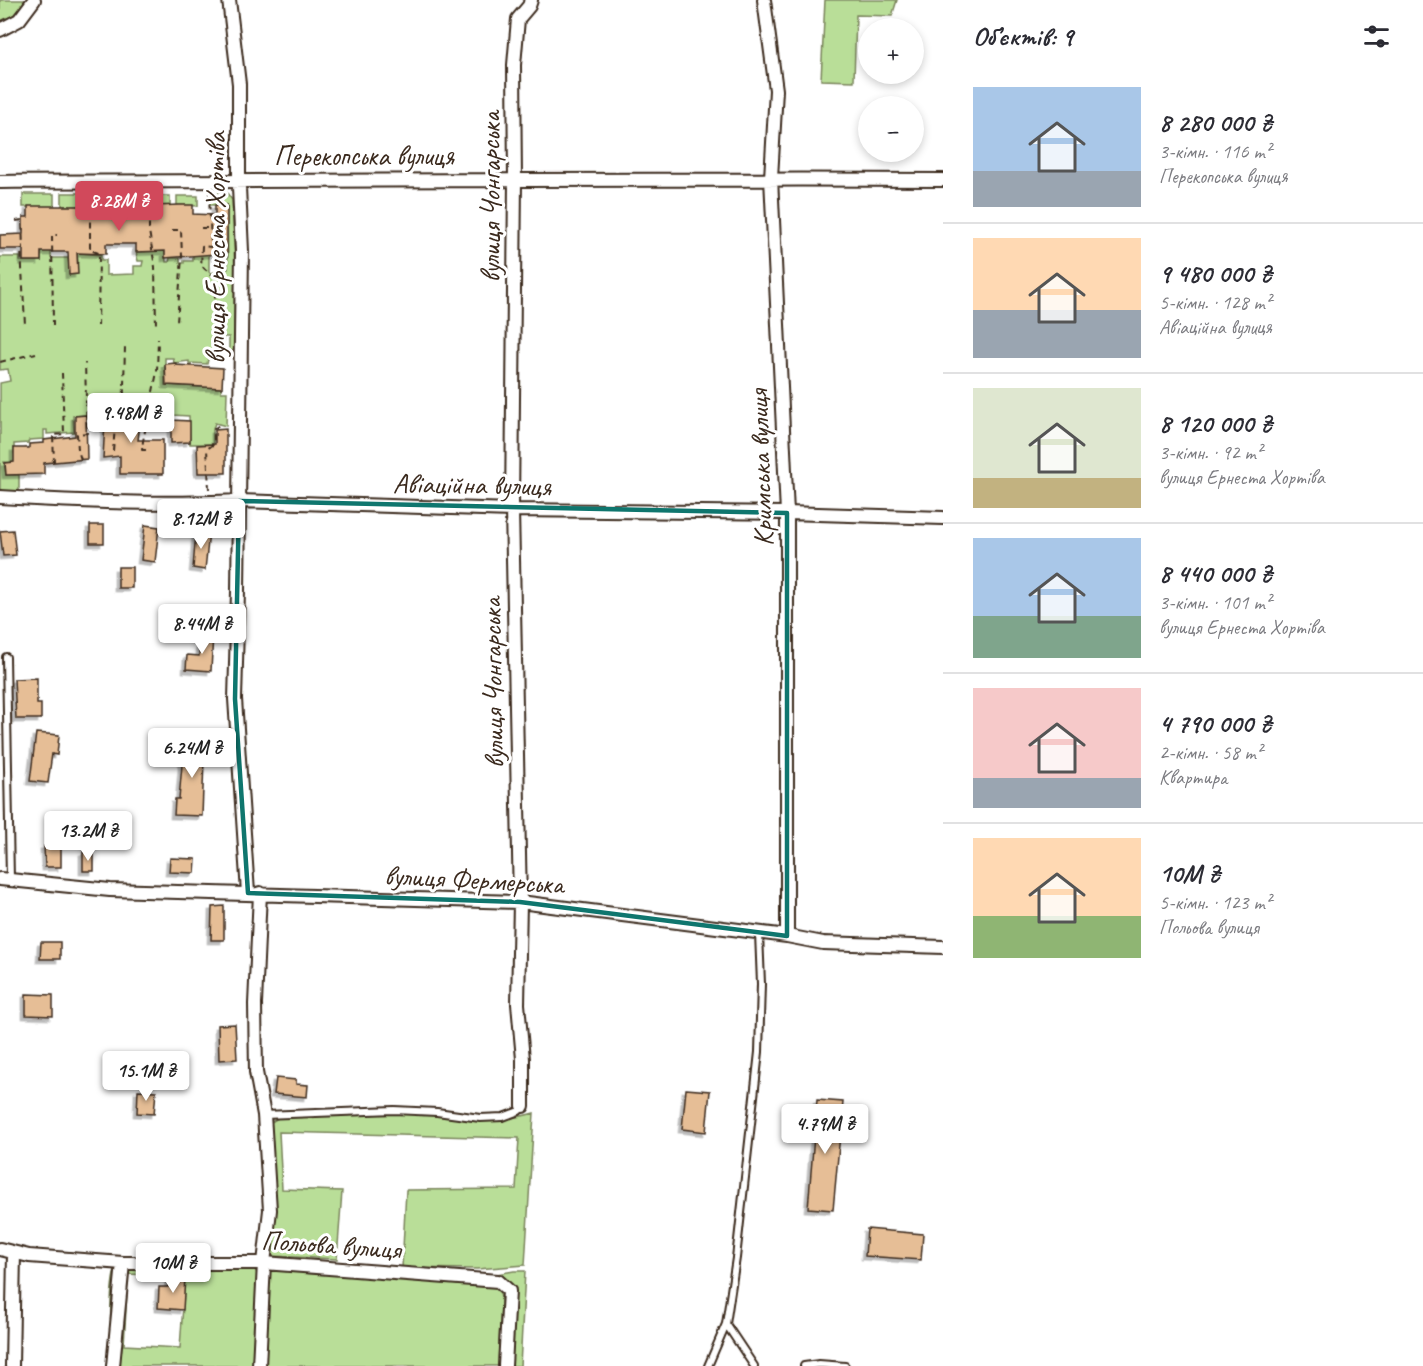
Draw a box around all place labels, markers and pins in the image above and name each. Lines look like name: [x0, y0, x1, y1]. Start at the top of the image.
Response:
pin: 8.28M ₴: [64, 181, 174, 232]
pin: 9.48M ₴: [76, 393, 186, 444]
pin: 8.12M ₴: [146, 499, 256, 550]
pin: 8.44M ₴: [147, 604, 257, 655]
pin: 6.24M ₴: [137, 728, 247, 779]
pin: 13.2M ₴: [33, 811, 143, 862]
pin: 15.1M ₴: [91, 1051, 201, 1102]
pin: 4.79M ₴: [770, 1104, 880, 1155]
pin: 10M ₴: [131, 1243, 215, 1294]

